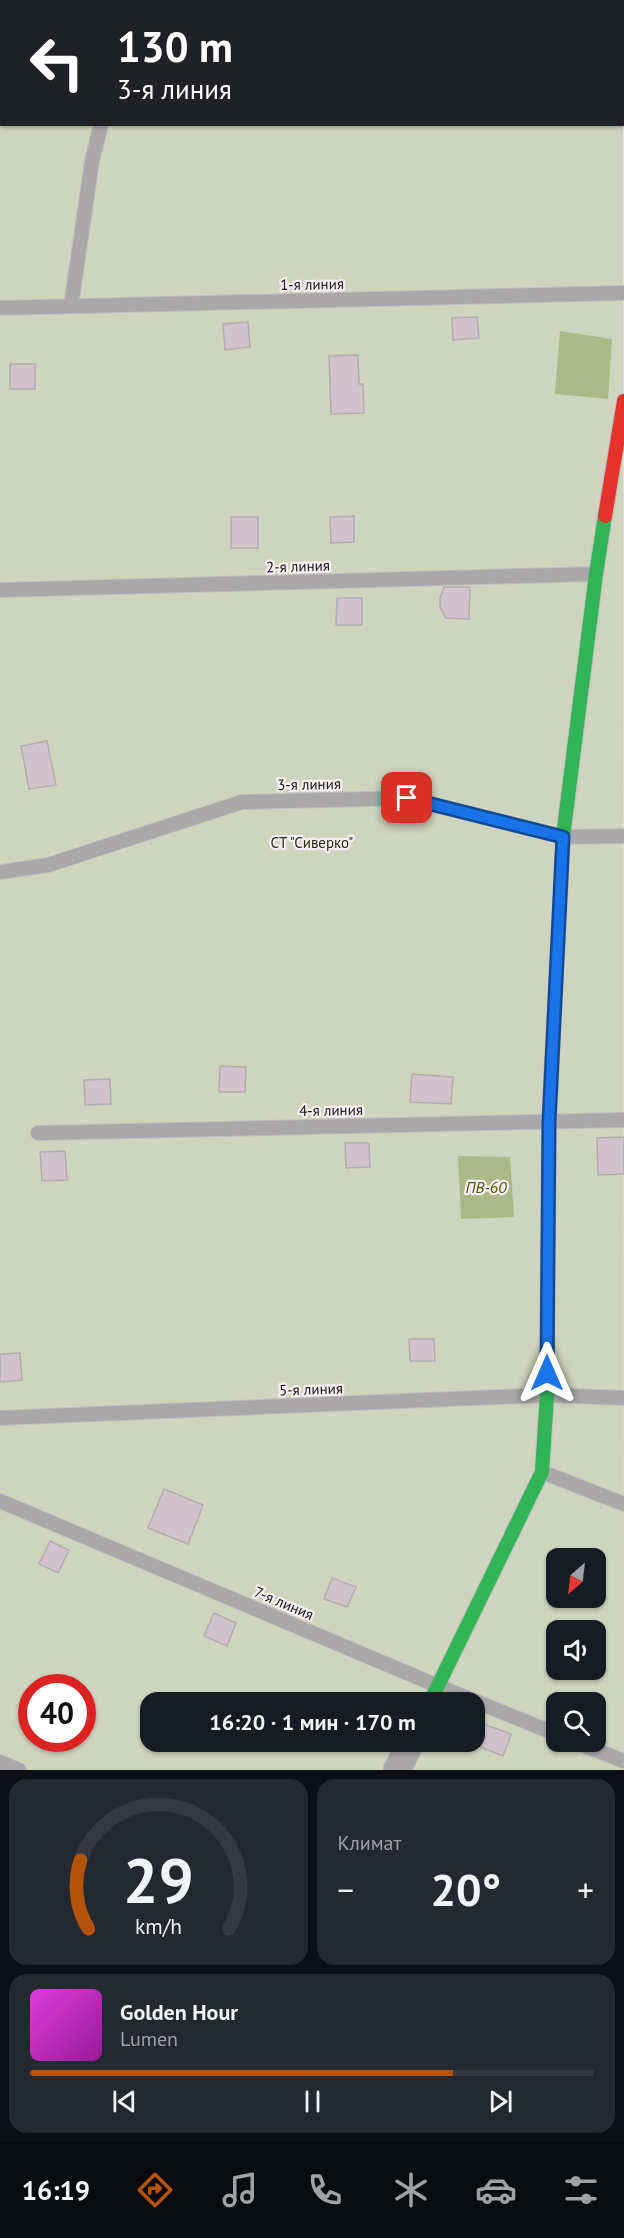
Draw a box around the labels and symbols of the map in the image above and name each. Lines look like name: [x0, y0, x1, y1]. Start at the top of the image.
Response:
street label: 1-я линия: [280, 274, 344, 294]
street label: 2-я линия: [266, 555, 330, 577]
pin: [381, 772, 432, 823]
street label: 3-я линия: [277, 774, 341, 794]
park label: СТ "Сиверко": [271, 833, 353, 852]
street label: 4-я линия: [299, 1100, 363, 1120]
water label: ПВ-60: [465, 1177, 507, 1197]
position arrow: [515, 1341, 579, 1405]
street label: 5-я линия: [279, 1378, 343, 1400]
north arrow: [546, 1548, 606, 1608]
street label: 7-я линия: [251, 1582, 317, 1624]
speed limit sign: 40: [18, 1674, 96, 1752]

